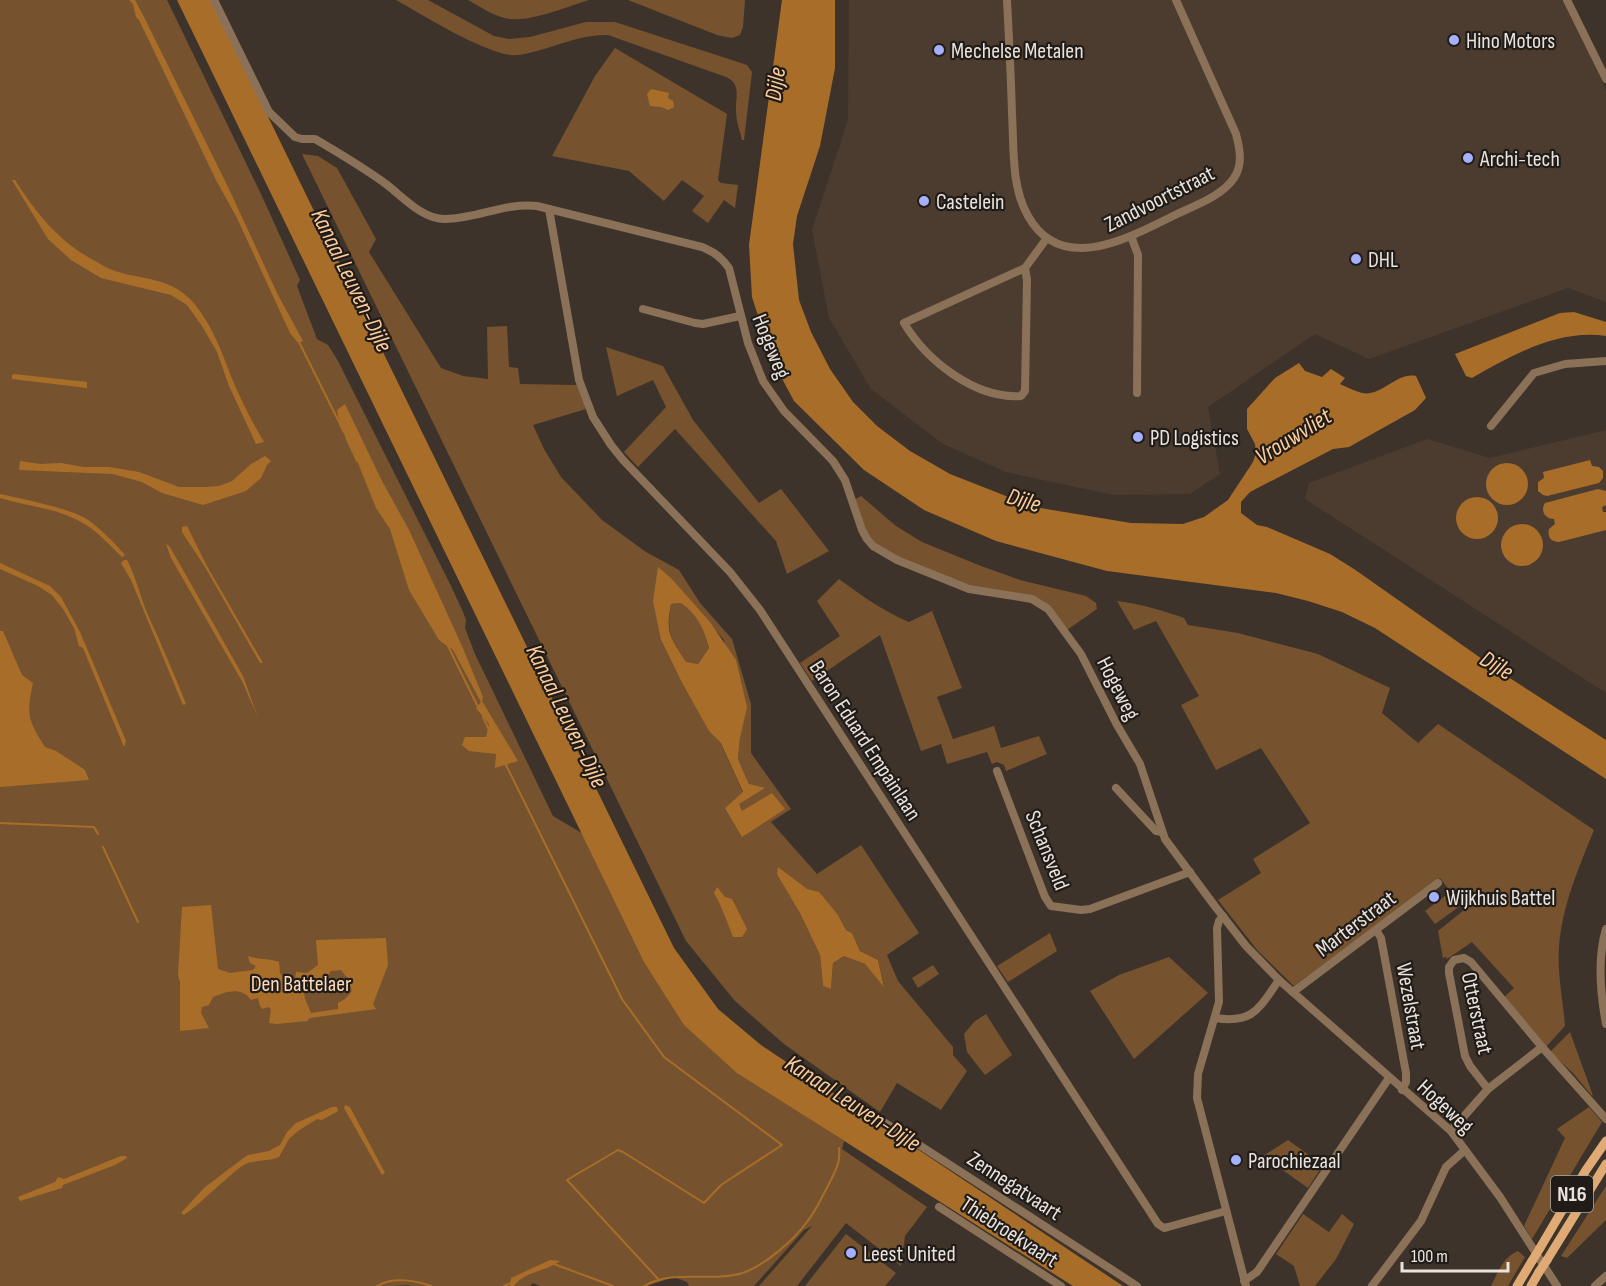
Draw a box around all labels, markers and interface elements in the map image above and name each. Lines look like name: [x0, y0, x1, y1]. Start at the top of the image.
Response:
place label: Hino Motors: [1466, 28, 1555, 55]
marker: Hino Motors: [1447, 33, 1461, 47]
place label: Mechelse Metalen: [951, 38, 1084, 65]
marker: Mechelse Metalen: [932, 43, 946, 57]
water label: Dijle: [759, 65, 792, 103]
place label: Archi-tech: [1479, 146, 1560, 173]
marker: Archi-tech: [1461, 151, 1475, 165]
street label: Zandvoortstraat: [1100, 160, 1219, 239]
place label: Castelein: [936, 189, 1005, 216]
marker: Castelein: [917, 194, 931, 208]
water label: Kanaal Leuven-Dijle: [304, 204, 399, 357]
place label: DHL: [1368, 247, 1398, 274]
marker: DHL: [1349, 252, 1363, 266]
street label: Hogeweg: [745, 310, 796, 383]
water label: Vrouwvliet: [1250, 401, 1337, 471]
place label: PD Logistics: [1150, 425, 1239, 452]
marker: PD Logistics: [1131, 430, 1145, 444]
water label: Dijle: [1003, 482, 1044, 519]
water label: Kanaal Leuven-Dijle: [519, 640, 614, 793]
water label: Dijle: [1475, 644, 1519, 687]
street label: Hogeweg: [1090, 652, 1145, 725]
street label: Baron Eduard Empainlaan: [803, 656, 927, 826]
street label: Schansveld: [1018, 807, 1075, 894]
street label: Marterstraat: [1310, 885, 1402, 963]
place label: Wijkhuis Battel: [1446, 885, 1555, 912]
marker: Wijkhuis Battel: [1427, 890, 1441, 904]
street label: Wezelstraat: [1390, 961, 1431, 1052]
street label: Otterstraat: [1455, 970, 1498, 1057]
park label: Den Battelaer: [251, 971, 351, 998]
water label: Kanaal Leuven-Dijle: [779, 1049, 926, 1158]
street label: Hogeweg: [1411, 1074, 1479, 1140]
street label: Zennegatvaart: [962, 1146, 1067, 1227]
place label: Parochiezaal: [1248, 1148, 1341, 1175]
marker: Parochiezaal: [1229, 1153, 1243, 1167]
road number: N16: [1551, 1176, 1593, 1212]
street label: Thiebroekvaart: [955, 1191, 1063, 1274]
scale bar: [1402, 1235, 1508, 1273]
place label: Leest United: [863, 1241, 956, 1268]
marker: Leest United: [844, 1246, 858, 1260]
text: 100 m: [1411, 1246, 1448, 1267]

